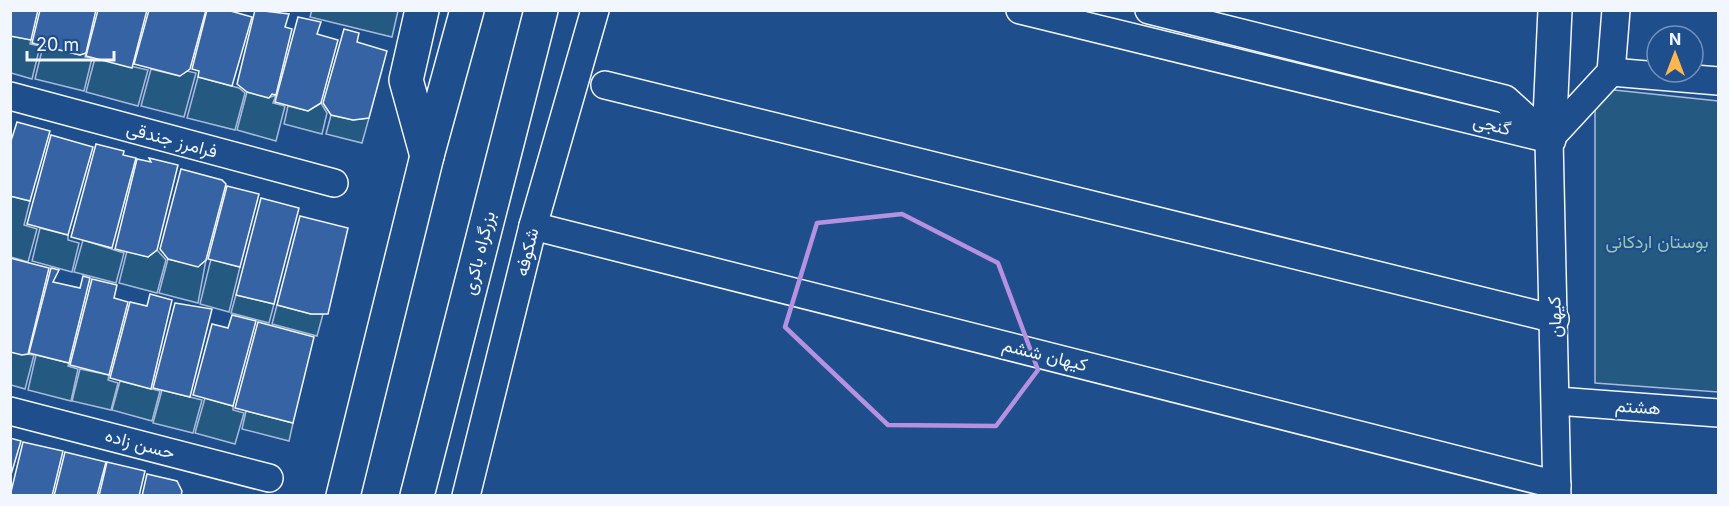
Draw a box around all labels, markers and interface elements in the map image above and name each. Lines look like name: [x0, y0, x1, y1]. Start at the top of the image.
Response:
scale bar: [27, 24, 114, 62]
north arrow: [1645, 24, 1705, 84]
text: N: [1669, 29, 1681, 49]
text: 20 m: [36, 34, 79, 55]
street label: گنجی: [1471, 110, 1513, 140]
street label: فرامرز جندقی: [124, 117, 220, 163]
street label: بزرگراه باکری: [458, 209, 500, 297]
street label: شکوفه: [510, 226, 544, 278]
park label: بوستان اردکانی: [1605, 231, 1709, 253]
street label: کیهان: [1543, 296, 1567, 338]
street label: کیهان ششم: [1000, 334, 1090, 377]
street label: هشتم: [1614, 394, 1661, 421]
street label: حسن زاده: [103, 424, 177, 464]

